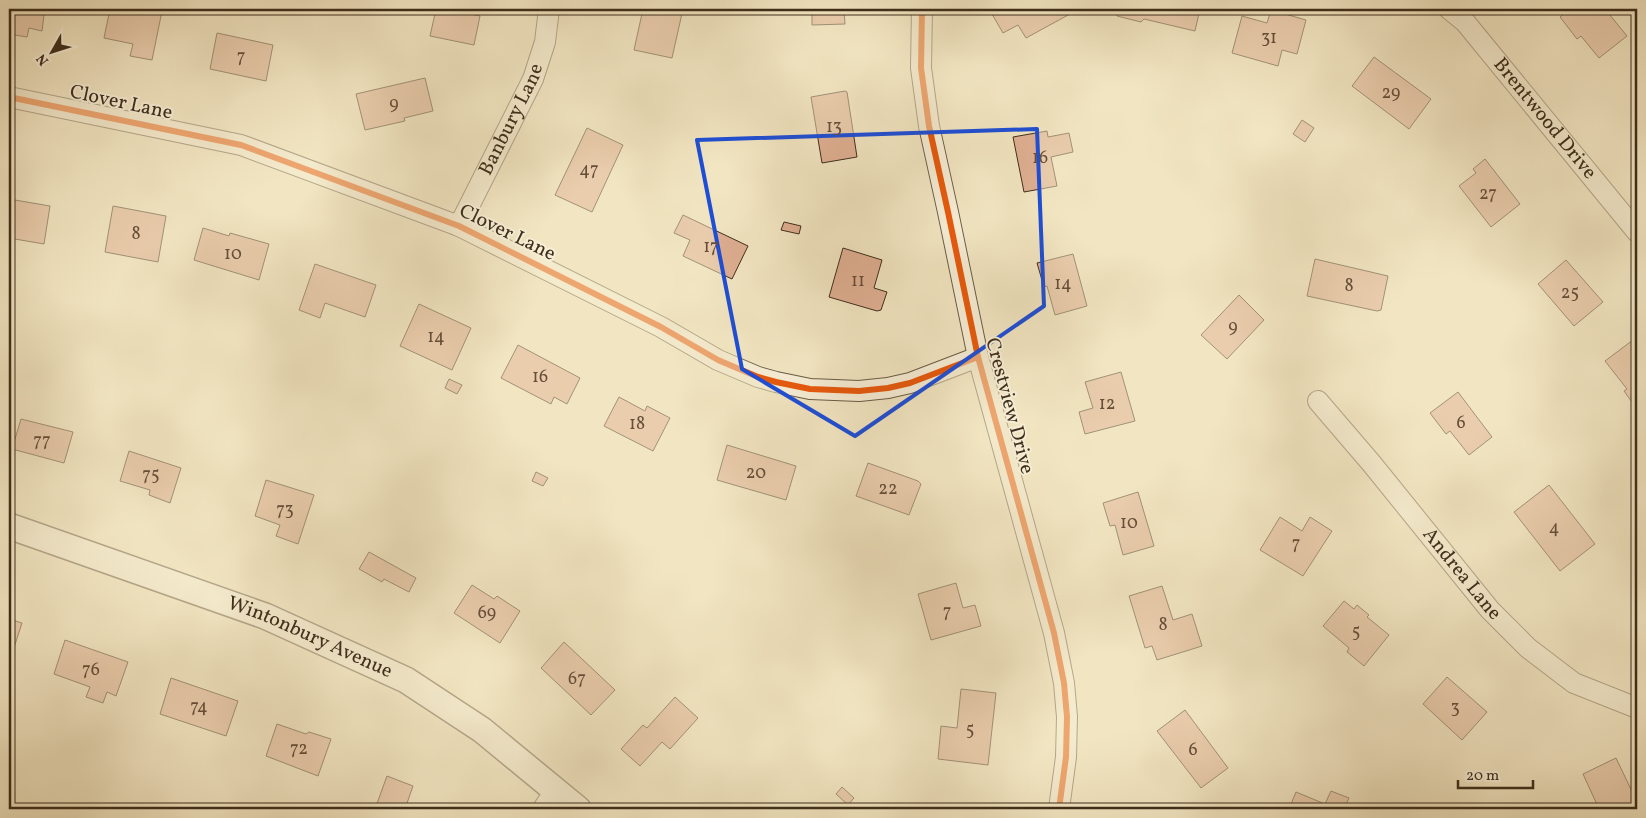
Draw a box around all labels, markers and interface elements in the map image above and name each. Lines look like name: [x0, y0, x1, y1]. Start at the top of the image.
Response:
house number: 31: [1261, 26, 1277, 51]
north arrow: [28, 28, 78, 78]
house number: 7: [237, 45, 245, 70]
text: N: [32, 49, 54, 69]
street label: Brentwood Drive: [1486, 52, 1603, 186]
street label: Banbury Lane: [473, 60, 551, 180]
street label: Clover Lane: [67, 78, 175, 128]
house number: 29: [1382, 81, 1400, 106]
house number: 9: [389, 92, 399, 117]
house number: 13: [826, 115, 842, 140]
house number: 16: [1032, 146, 1048, 171]
house number: 47: [579, 158, 599, 183]
house number: 27: [1479, 182, 1497, 207]
street label: Clover Lane: [454, 198, 560, 268]
house number: 8: [131, 222, 141, 247]
house number: 17: [703, 235, 719, 260]
house number: 10: [224, 242, 242, 267]
house number: 11: [851, 269, 865, 294]
house number: 14: [1054, 272, 1072, 297]
house number: 8: [1344, 274, 1354, 299]
house number: 25: [1561, 281, 1579, 306]
house number: 9: [1228, 315, 1238, 340]
house number: 14: [427, 325, 445, 350]
street label: Crestview Drive: [977, 335, 1041, 477]
house number: 16: [532, 365, 548, 390]
house number: 12: [1099, 392, 1115, 417]
house number: 6: [1456, 411, 1466, 436]
house number: 18: [629, 412, 645, 437]
house number: 77: [33, 429, 51, 454]
house number: 20: [746, 461, 766, 486]
house number: 75: [142, 463, 160, 488]
house number: 22: [878, 477, 898, 502]
house number: 73: [276, 498, 294, 523]
house number: 10: [1120, 511, 1138, 536]
house number: 4: [1549, 516, 1559, 541]
street label: Andrea Lane: [1415, 522, 1507, 627]
house number: 7: [1292, 532, 1300, 557]
street label: Wintonbury Avenue: [224, 590, 397, 686]
house number: 7: [943, 600, 951, 625]
house number: 69: [478, 601, 496, 626]
house number: 8: [1158, 613, 1168, 638]
house number: 5: [1352, 620, 1360, 645]
house number: 76: [82, 658, 100, 683]
house number: 67: [568, 667, 586, 692]
house number: 74: [190, 695, 208, 720]
house number: 3: [1450, 696, 1460, 721]
house number: 5: [966, 718, 974, 743]
house number: 72: [290, 737, 308, 762]
house number: 6: [1188, 738, 1198, 763]
scale bar: [1458, 758, 1534, 790]
text: 20 m: [1466, 766, 1499, 787]

